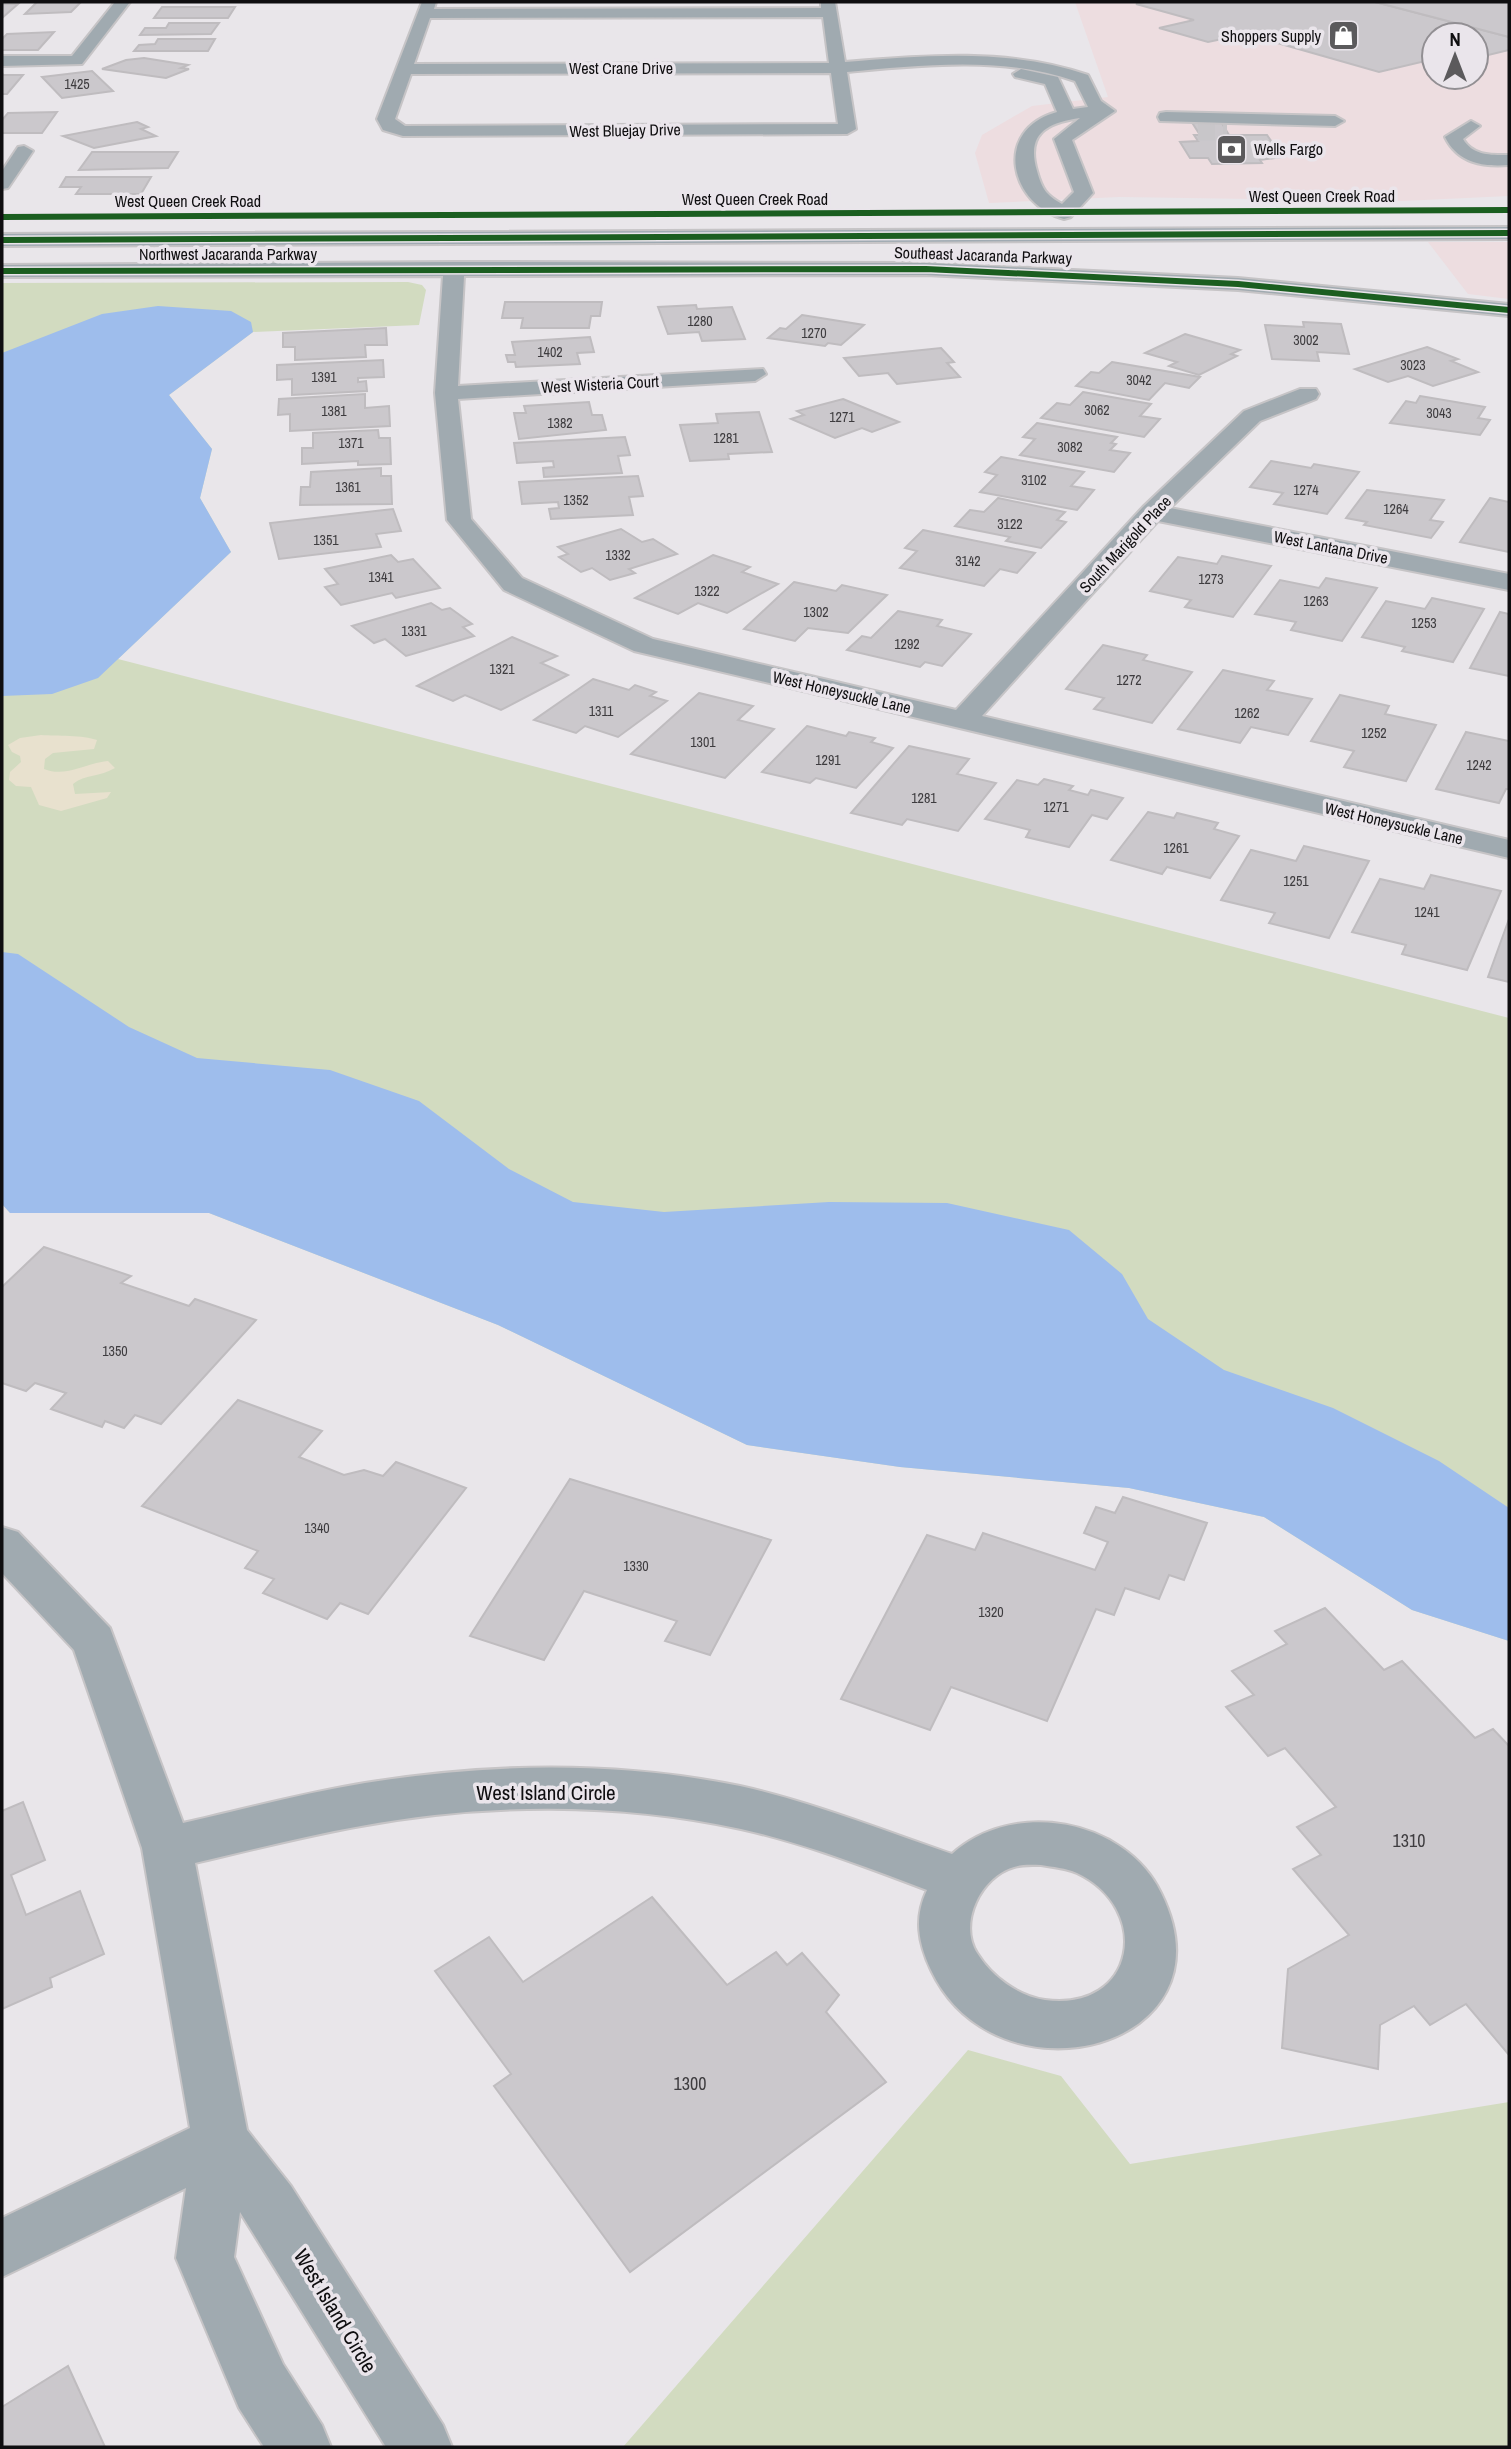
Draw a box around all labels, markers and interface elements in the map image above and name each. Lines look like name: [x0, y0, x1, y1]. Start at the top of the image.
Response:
shop icon: Shoppers Supply: [1327, 19, 1361, 53]
north arrow: [1420, 21, 1490, 91]
place label: Shoppers Supply: [1221, 25, 1321, 47]
text: N: [1449, 26, 1461, 52]
street label: West Crane Drive: [569, 57, 673, 79]
house number: 1425: [64, 75, 90, 93]
street label: West Bluejay Drive: [569, 118, 681, 142]
bank icon: Wells Fargo: [1214, 132, 1248, 166]
place label: Wells Fargo: [1254, 138, 1323, 160]
street label: West Queen Creek Road: [1249, 185, 1395, 207]
street label: West Queen Creek Road: [682, 188, 828, 210]
street label: West Queen Creek Road: [115, 190, 261, 212]
street label: Southeast Jacaranda Parkway: [894, 241, 1073, 269]
street label: Northwest Jacaranda Parkway: [139, 243, 317, 265]
house number: 1280: [687, 312, 713, 330]
house number: 1270: [801, 324, 827, 342]
house number: 3002: [1293, 331, 1319, 349]
house number: 1402: [537, 343, 563, 361]
house number: 3023: [1400, 356, 1426, 374]
house number: 1391: [311, 368, 337, 386]
street label: West Wisteria Court: [541, 370, 660, 398]
house number: 3042: [1126, 371, 1152, 389]
house number: 3062: [1084, 401, 1110, 419]
house number: 1381: [321, 402, 347, 420]
house number: 3043: [1426, 404, 1452, 422]
house number: 1271: [829, 408, 855, 426]
house number: 1382: [547, 414, 573, 432]
house number: 1281: [713, 429, 739, 447]
house number: 1371: [338, 434, 364, 452]
house number: 3082: [1057, 438, 1083, 456]
house number: 3102: [1021, 471, 1047, 489]
house number: 1361: [335, 478, 361, 496]
house number: 1274: [1293, 481, 1319, 499]
house number: 1352: [563, 491, 589, 509]
street label: South Marigold Place: [1074, 491, 1176, 597]
house number: 1264: [1383, 500, 1409, 518]
house number: 3122: [997, 515, 1023, 533]
street label: West Lantana Drive: [1272, 525, 1390, 569]
house number: 1351: [313, 531, 339, 549]
house number: 1332: [605, 546, 631, 564]
house number: 3142: [955, 552, 981, 570]
house number: 1341: [368, 568, 394, 586]
house number: 1273: [1198, 570, 1224, 588]
house number: 1322: [694, 582, 720, 600]
house number: 1263: [1303, 592, 1329, 610]
house number: 1302: [803, 603, 829, 621]
house number: 1253: [1411, 614, 1437, 632]
house number: 1331: [401, 622, 427, 640]
house number: 1292: [894, 635, 920, 653]
house number: 1321: [489, 660, 515, 678]
street label: West Honeysuckle Lane: [771, 665, 913, 719]
house number: 1272: [1116, 671, 1142, 689]
house number: 1311: [589, 702, 614, 720]
house number: 1262: [1234, 704, 1260, 722]
house number: 1252: [1361, 724, 1387, 742]
house number: 1301: [690, 733, 716, 751]
house number: 1291: [815, 751, 841, 769]
house number: 1242: [1466, 756, 1492, 774]
house number: 1281: [911, 789, 937, 807]
street label: West Honeysuckle Lane: [1323, 796, 1465, 850]
house number: 1271: [1043, 798, 1069, 816]
house number: 1261: [1163, 839, 1189, 857]
house number: 1251: [1283, 872, 1309, 890]
house number: 1241: [1414, 903, 1440, 921]
house number: 1350: [102, 1342, 128, 1360]
house number: 1340: [304, 1519, 330, 1537]
house number: 1330: [623, 1557, 649, 1575]
house number: 1320: [978, 1603, 1004, 1621]
street label: West Island Circle: [476, 1778, 616, 1807]
house number: 1310: [1393, 1828, 1425, 1853]
house number: 1300: [674, 2071, 706, 2096]
street label: West Island Circle: [287, 2244, 384, 2378]

